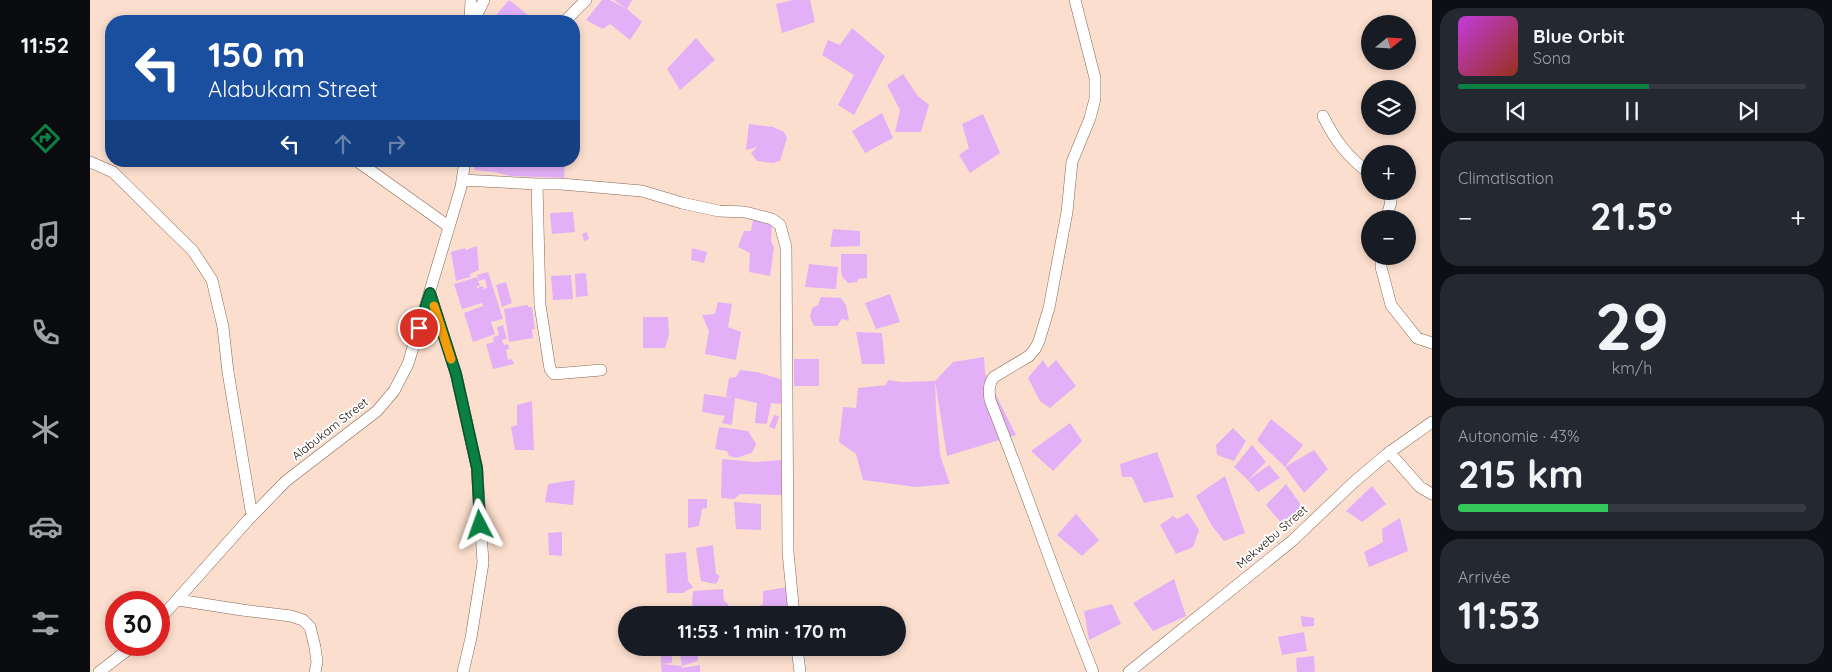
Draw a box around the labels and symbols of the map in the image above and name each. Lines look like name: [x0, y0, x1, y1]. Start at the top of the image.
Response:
north arrow: [1361, 15, 1416, 70]
pin: [398, 307, 440, 349]
street label: Alabukam Street: [289, 394, 371, 463]
position arrow: [453, 498, 505, 550]
street label: Mekwebu Street: [1233, 502, 1310, 572]
speed limit sign: 30: [105, 591, 170, 656]

